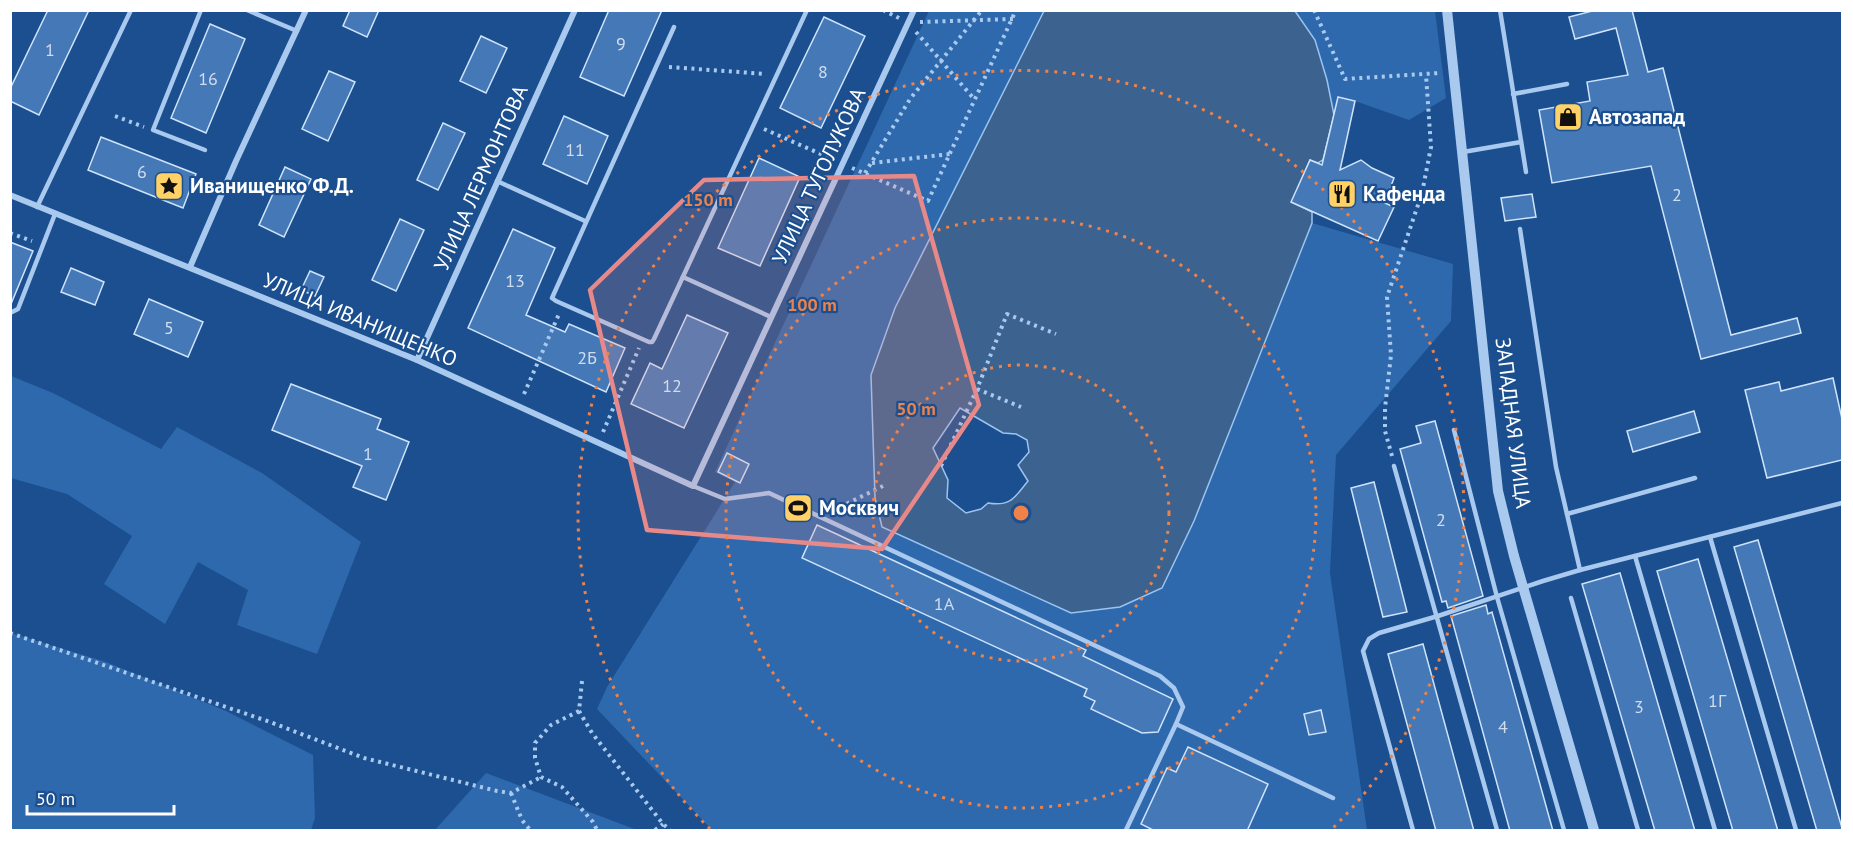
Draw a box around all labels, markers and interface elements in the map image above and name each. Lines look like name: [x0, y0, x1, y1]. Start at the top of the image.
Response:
house number: 9: [616, 32, 626, 55]
house number: 1: [45, 38, 55, 61]
house number: 8: [818, 60, 828, 83]
house number: 16: [198, 67, 218, 90]
street label: УЛИЦА ЛЕРМОНТОВА: [427, 80, 534, 275]
street label: УЛИЦА ТУГОЛУКОВА: [766, 83, 872, 268]
shop icon: Автозапад: [1552, 101, 1584, 133]
place label: Автозапад: [1589, 103, 1685, 130]
house number: 11: [565, 138, 585, 161]
house number: 6: [137, 160, 147, 183]
place icon: Иванищенко Ф.Д.: [153, 170, 185, 202]
place label: Иванищенко Ф.Д.: [190, 172, 354, 199]
restaurant icon: Кафенда: [1326, 178, 1358, 210]
place label: Кафенда: [1363, 180, 1445, 207]
house number: 2: [1672, 183, 1682, 206]
text: 150 m: [683, 188, 733, 211]
street label: УЛИЦА ИВАНИЩЕНКО: [259, 266, 461, 373]
house number: 13: [505, 269, 525, 292]
text: 100 m: [787, 293, 837, 316]
house number: 5: [164, 316, 174, 339]
street label: ЗАПАДНАЯ УЛИЦА: [1490, 336, 1537, 511]
house number: 2Б: [577, 346, 597, 369]
house number: 12: [662, 374, 682, 397]
text: 50 m: [896, 397, 936, 420]
house number: 1: [363, 442, 373, 465]
sports icon: Москвич: [782, 492, 814, 524]
place label: Москвич: [819, 494, 899, 521]
centre of rings: [1011, 503, 1031, 523]
house number: 2: [1436, 508, 1446, 531]
house number: 1А: [934, 592, 955, 615]
house number: 1Г: [1708, 689, 1727, 712]
house number: 3: [1634, 695, 1644, 718]
house number: 4: [1498, 715, 1508, 738]
scale bar: [27, 778, 174, 816]
text: 50 m: [36, 787, 75, 810]

